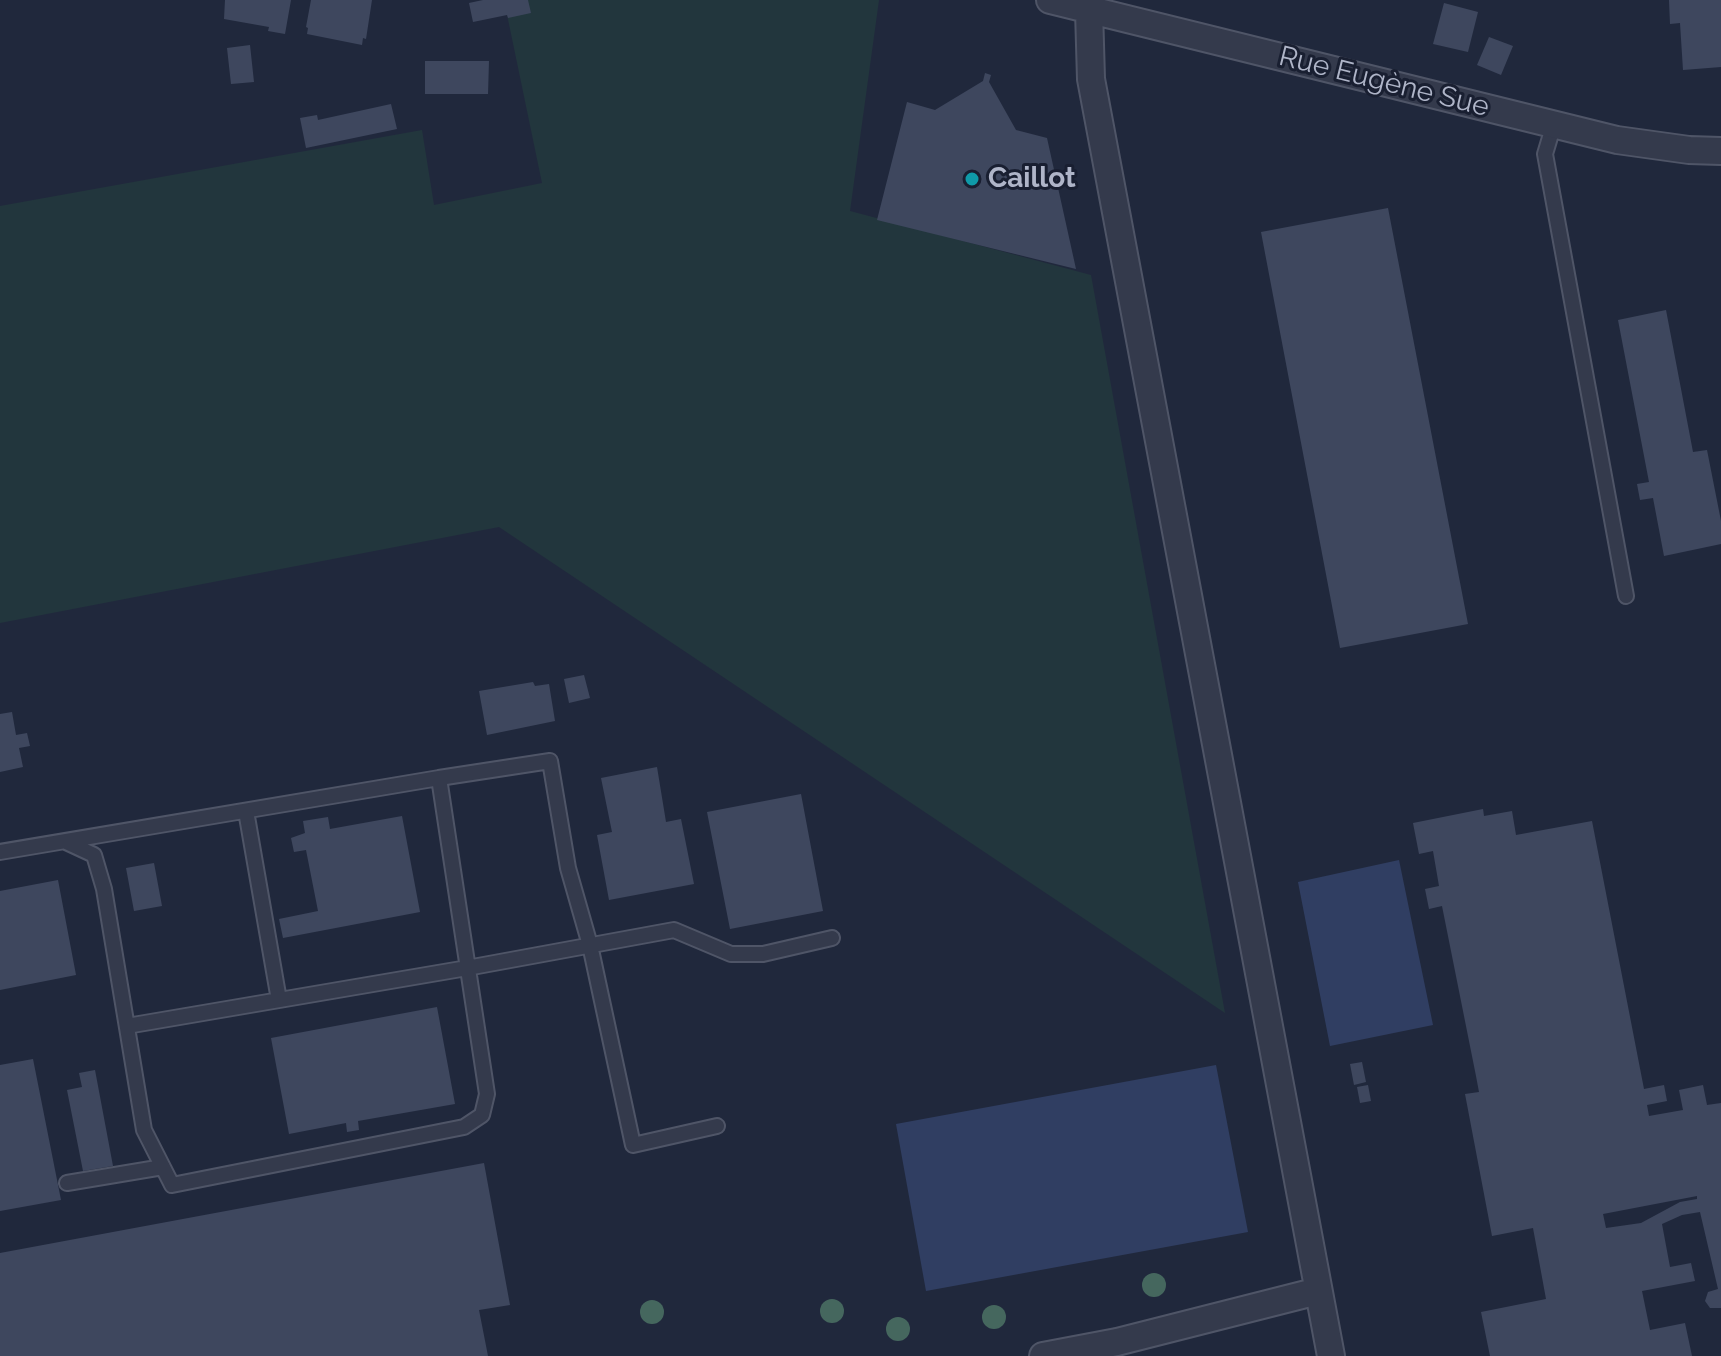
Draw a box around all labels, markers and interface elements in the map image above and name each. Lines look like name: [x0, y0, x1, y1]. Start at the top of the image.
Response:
street label: Rue Eugène Sue: [1275, 40, 1493, 124]
place label: Caillot: [988, 162, 1076, 196]
marker: Caillot: [963, 170, 981, 188]

